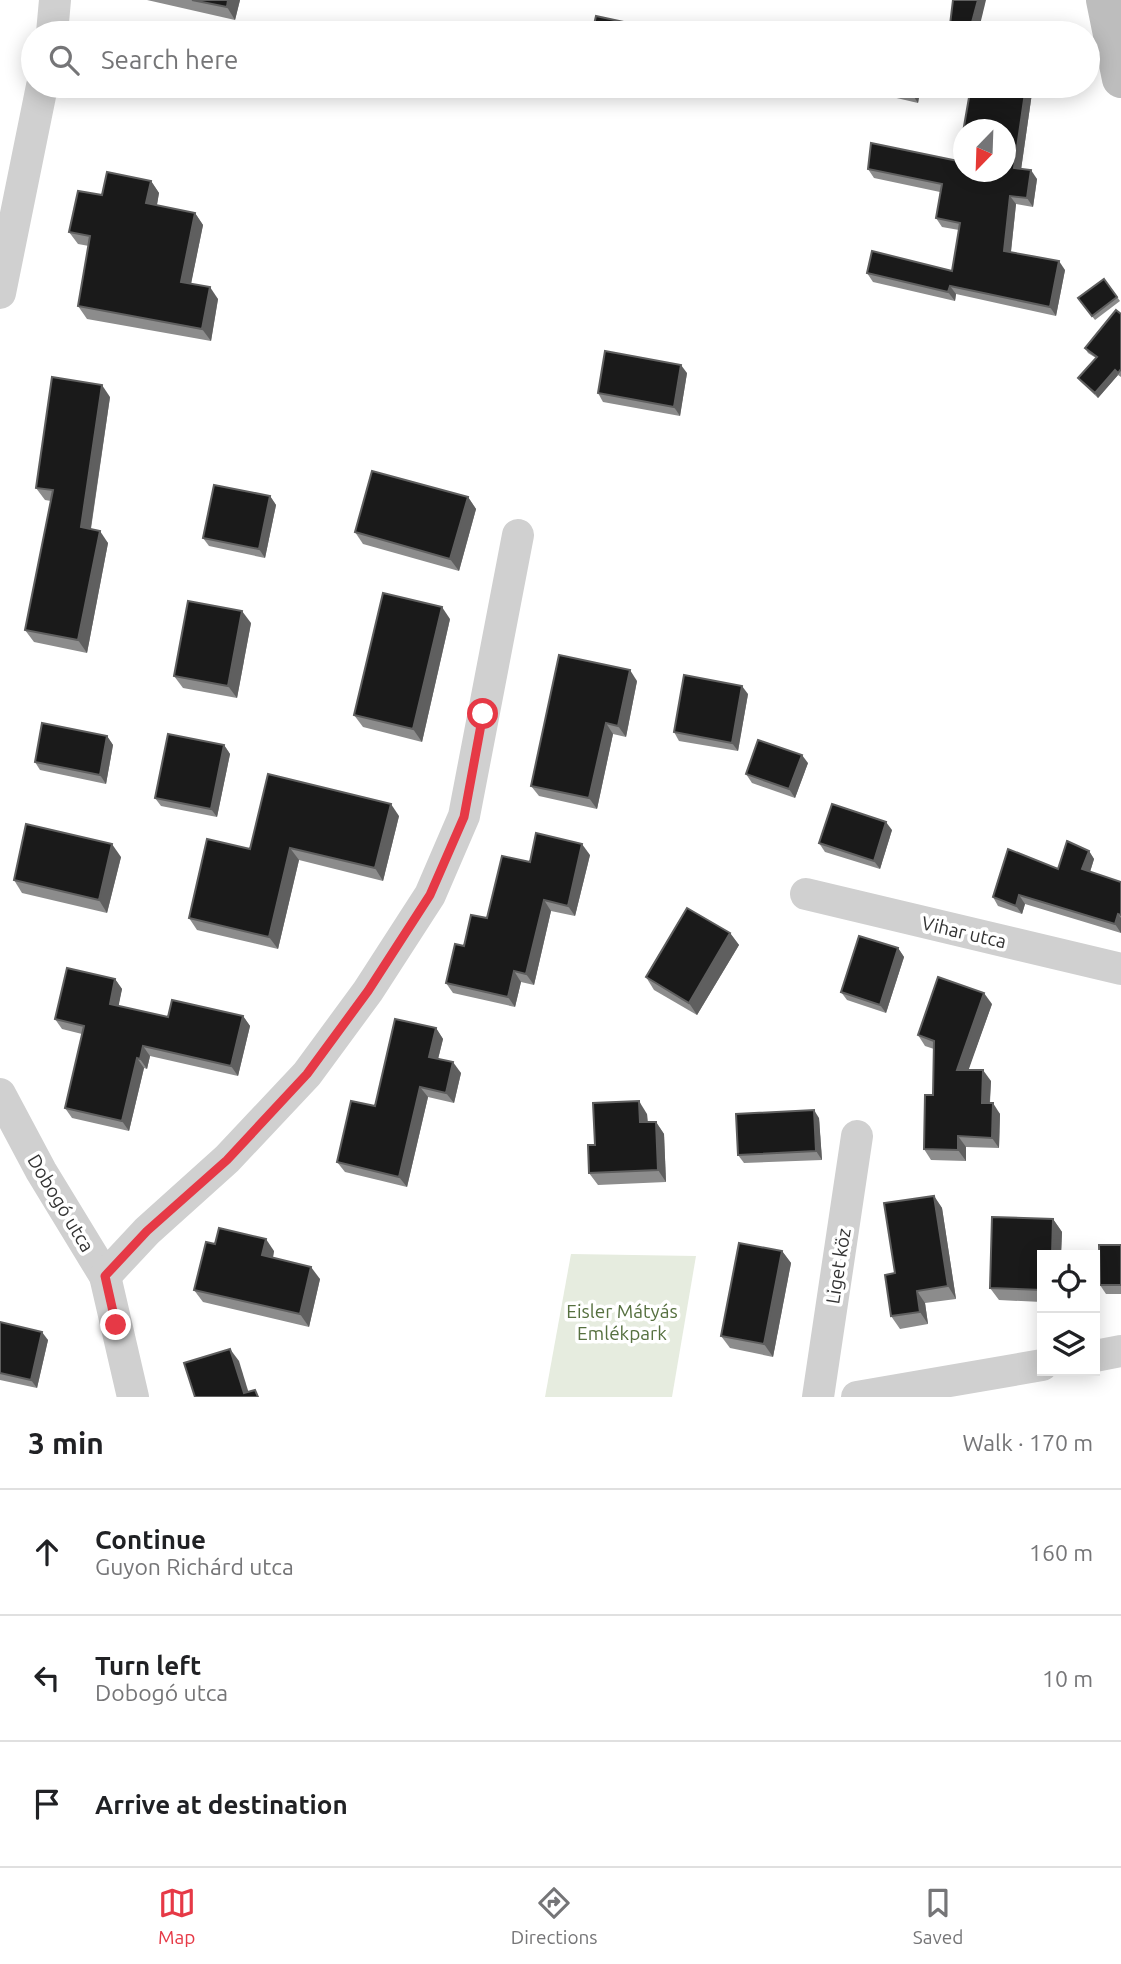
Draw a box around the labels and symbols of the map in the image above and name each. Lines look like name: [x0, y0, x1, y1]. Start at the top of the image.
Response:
north arrow: [953, 119, 1016, 182]
route start: [467, 698, 498, 729]
street label: Vihar utca: [919, 912, 1009, 952]
street label: Dobogó utca: [23, 1150, 99, 1256]
street label: Liget köz: [821, 1226, 855, 1305]
park label: Eisler Mátyás Emlékpark: [566, 1300, 678, 1344]
route end: [100, 1309, 131, 1340]

